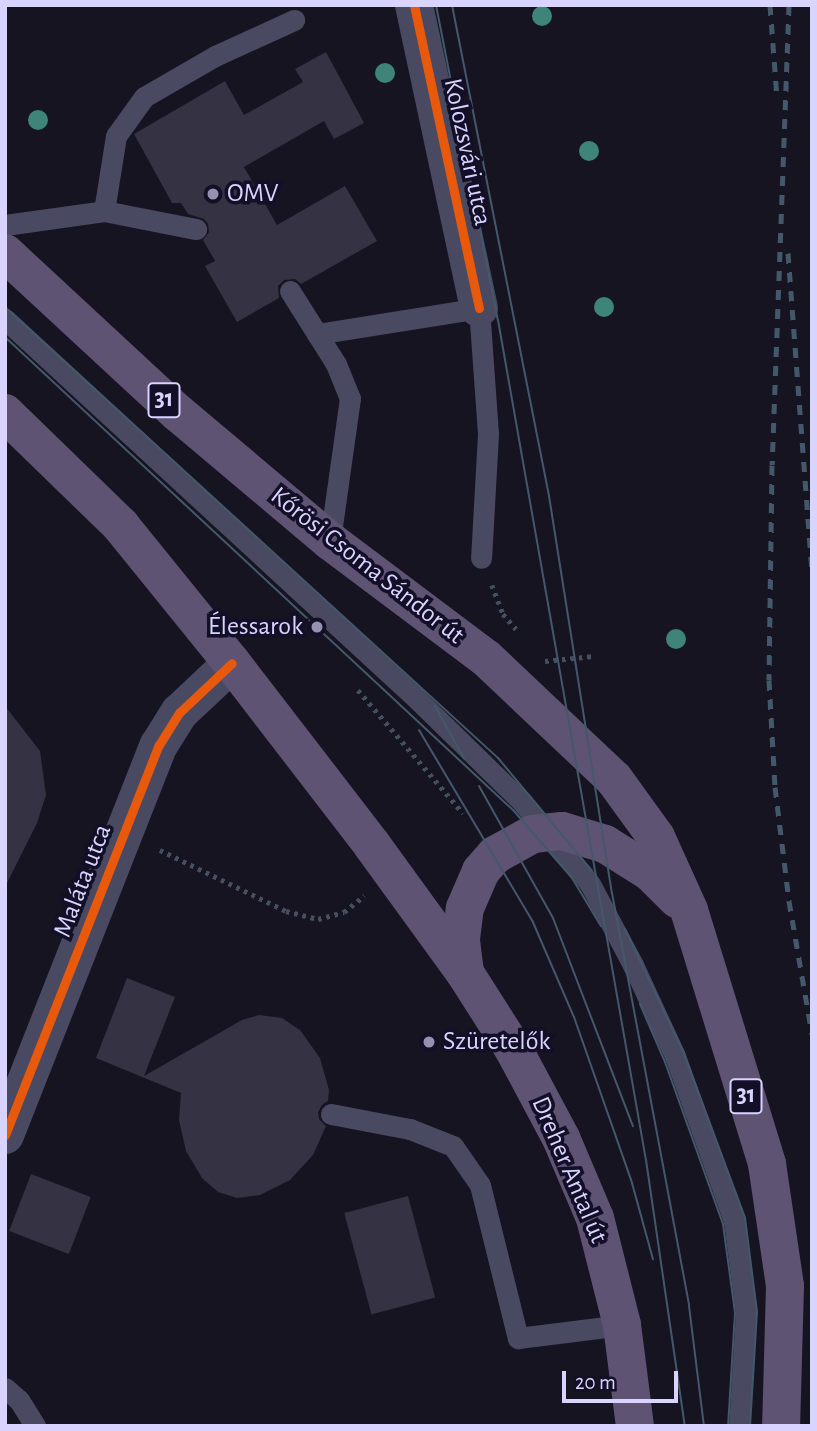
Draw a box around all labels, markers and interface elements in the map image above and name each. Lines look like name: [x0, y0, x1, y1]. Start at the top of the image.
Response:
street label: Kolozsvári utca: [436, 75, 498, 229]
place label: OMV: [227, 178, 278, 210]
marker: OMV: [205, 186, 221, 202]
road number: 31: [146, 380, 182, 421]
street label: Kőrösi Csoma Sándor út: [264, 481, 470, 651]
place label: Élessarok: [208, 611, 303, 643]
marker: Élessarok: [309, 619, 325, 635]
street label: Maláta utca: [47, 820, 119, 942]
place label: Szüretelők: [443, 1026, 550, 1058]
marker: Szüretelők: [421, 1034, 437, 1050]
road number: 31: [728, 1076, 764, 1116]
street label: Dreher Antal út: [524, 1092, 614, 1248]
scale bar: [565, 1358, 680, 1402]
text: 20 m: [575, 1372, 616, 1393]

